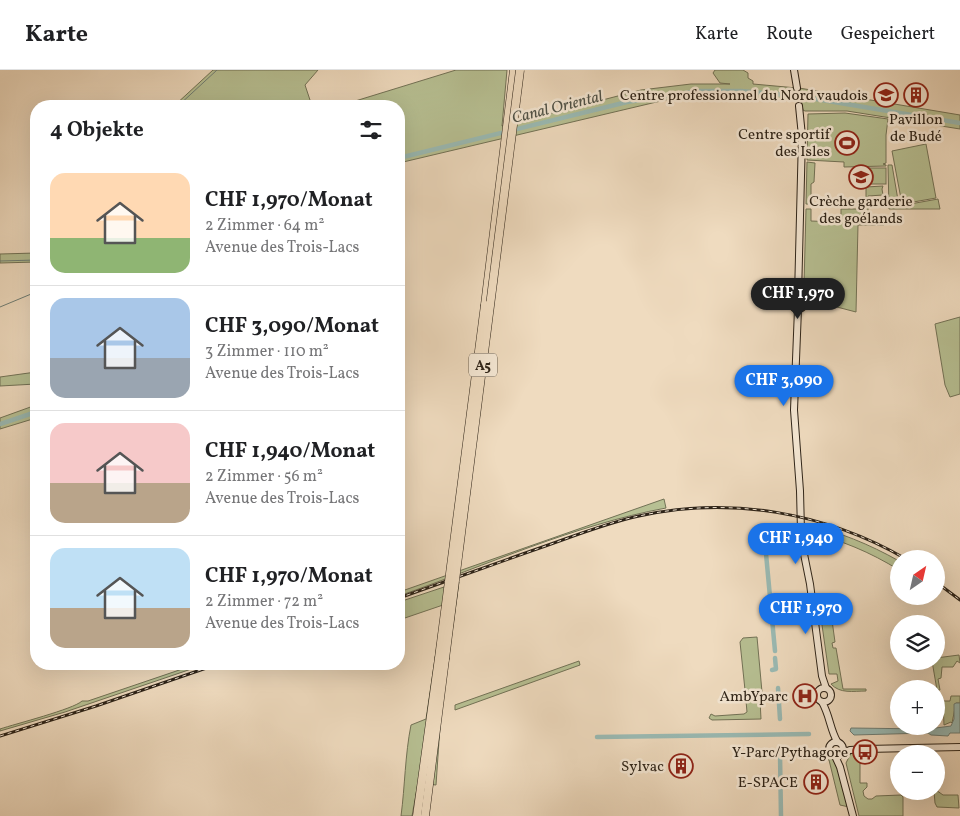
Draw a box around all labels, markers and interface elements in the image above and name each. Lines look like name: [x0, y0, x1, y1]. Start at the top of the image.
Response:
text: Karte: [25, 18, 88, 52]
text: Karte: [695, 22, 738, 47]
text: Route: [766, 22, 813, 47]
text: Gespeichert: [841, 22, 935, 47]
school or university icon: Centre professionnel du Nord vaudois: [873, 82, 899, 108]
building icon: Pavillon de Budé: [903, 82, 929, 108]
water label: Canal Oriental: [510, 86, 605, 130]
place label: Centre professionnel du Nord vaudois: [620, 86, 868, 107]
place label: Pavillon de Budé: [889, 110, 943, 148]
text: 4 Objekte: [50, 116, 144, 145]
icon: filters: [357, 116, 385, 144]
place label: Centre sportif des Isles: [738, 125, 832, 163]
sports icon: Centre sportif des Isles: [834, 130, 860, 156]
school or university icon: Crèche garderie des goélands: [848, 164, 874, 190]
text: CHF 1,970/Monat: [205, 186, 373, 215]
place label: Crèche garderie des goélands: [809, 192, 913, 230]
icon: home: [90, 193, 150, 253]
text: 2 Zimmer · 64 m²: [205, 215, 324, 237]
text: Avenue des Trois-Lacs: [205, 237, 359, 259]
pin: CHF 1,970: [741, 278, 855, 320]
text: CHF 1,970: [762, 283, 834, 305]
text: CHF 3,090/Monat: [205, 312, 379, 341]
icon: home: [90, 318, 150, 378]
text: 3 Zimmer · 110 m²: [205, 341, 329, 363]
road number: A5: [469, 354, 497, 376]
text: Avenue des Trois-Lacs: [205, 363, 359, 385]
pin: CHF 3,090: [727, 364, 841, 407]
text: CHF 3,090: [746, 370, 822, 392]
text: CHF 1,940/Monat: [205, 437, 375, 466]
icon: home: [90, 443, 150, 503]
text: 2 Zimmer · 56 m²: [205, 466, 323, 488]
text: Avenue des Trois-Lacs: [205, 488, 359, 510]
pin: CHF 1,940: [739, 522, 853, 565]
text: CHF 1,940: [759, 528, 833, 550]
north arrow: [890, 550, 945, 605]
map controls: [890, 550, 945, 800]
text: CHF 1,970/Monat: [205, 562, 373, 591]
icon: home: [90, 568, 150, 628]
text: 2 Zimmer · 72 m²: [205, 591, 323, 613]
pin: CHF 1,970: [749, 592, 863, 635]
text: CHF 1,970: [770, 598, 842, 620]
text: Avenue des Trois-Lacs: [205, 613, 359, 635]
button: layers: [890, 615, 945, 670]
button: +: [890, 680, 945, 735]
hospital icon: AmbYparc: [792, 683, 818, 709]
place label: AmbYparc: [719, 687, 788, 708]
bus stop icon: Y-Parc/Pythagore: [852, 739, 878, 765]
place label: Y-Parc/Pythagore: [732, 743, 848, 764]
button: −: [890, 745, 945, 800]
building icon: Sylvac: [668, 753, 694, 779]
place label: Sylvac: [621, 757, 664, 778]
building icon: E-SPACE: [803, 769, 829, 795]
place label: E-SPACE: [738, 773, 798, 794]

